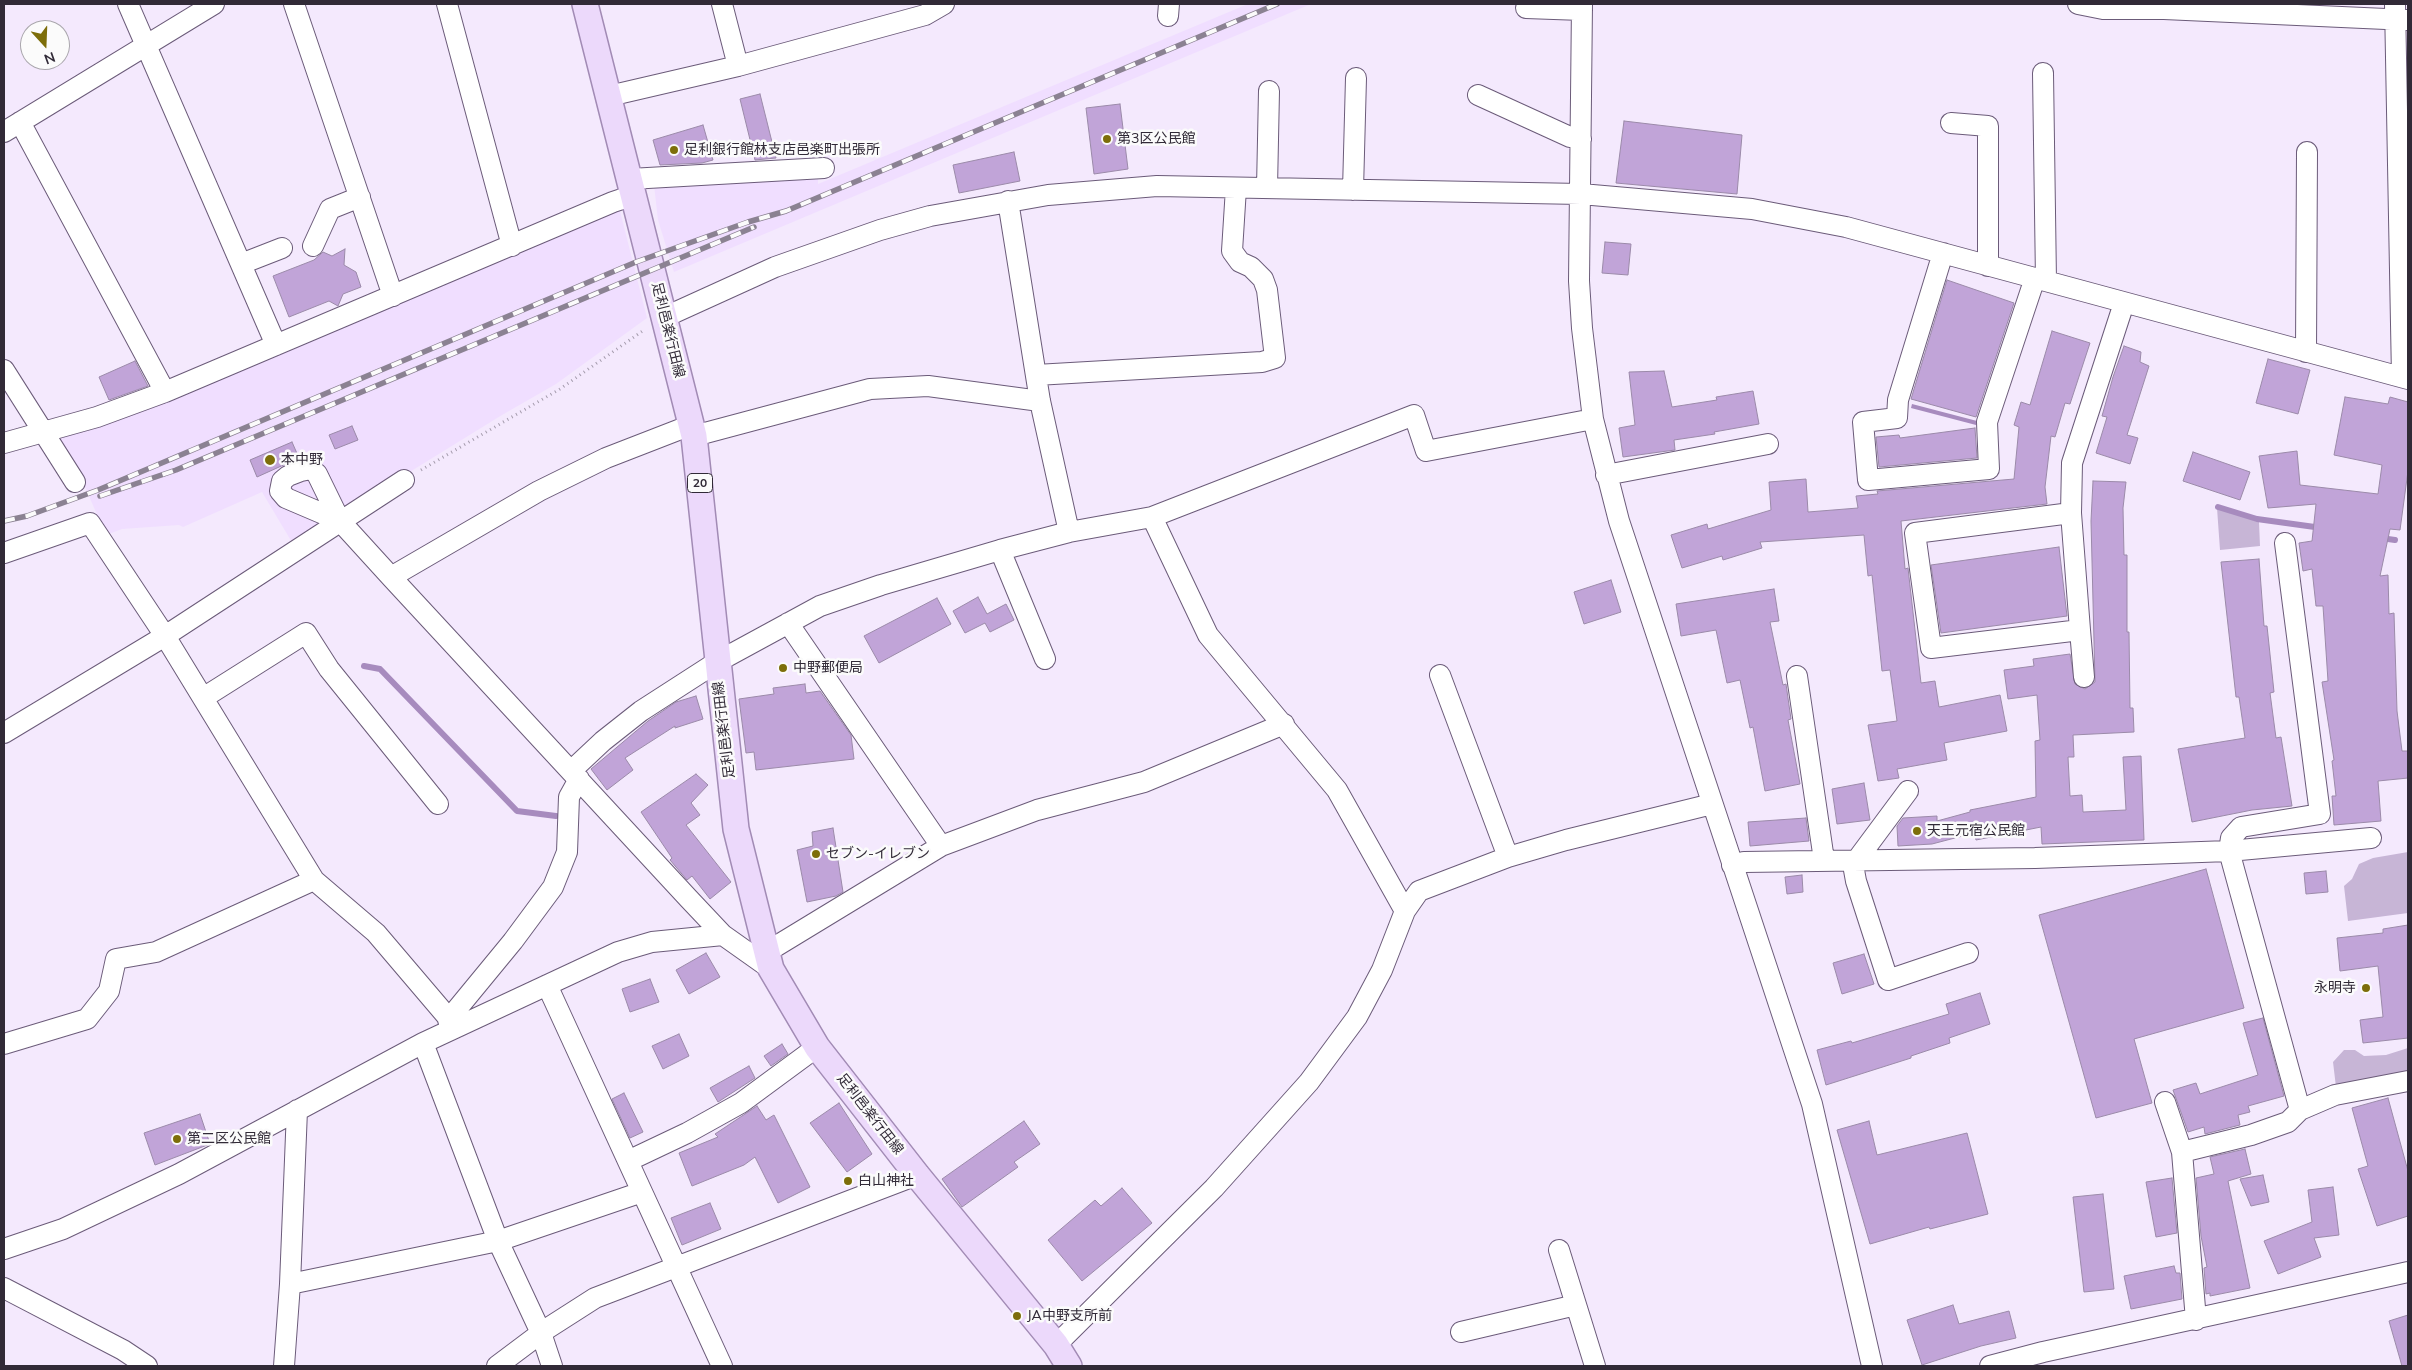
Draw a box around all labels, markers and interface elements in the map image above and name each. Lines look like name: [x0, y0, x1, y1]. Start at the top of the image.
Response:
north arrow: [20, 20, 70, 70]
text: N: [42, 48, 58, 68]
place label: 第3区公民館: [1117, 131, 1195, 147]
marker: 第3区公民館: [1101, 133, 1113, 145]
place label: 足利銀行館林支店邑楽町出張所: [684, 142, 880, 158]
marker: 足利銀行館林支店邑楽町出張所: [668, 144, 680, 156]
street label: 足利邑楽行田線: [648, 280, 688, 380]
place label: 本中野: [281, 452, 323, 468]
marker: 本中野: [263, 453, 277, 467]
road number: 20: [688, 473, 712, 492]
place label: 中野郵便局: [793, 660, 863, 676]
marker: 中野郵便局: [777, 662, 789, 674]
street label: 足利邑楽行田線: [710, 680, 738, 780]
place label: 天王元宿公民館: [1927, 823, 2025, 839]
marker: 天王元宿公民館: [1911, 825, 1923, 837]
place label: セブン-イレブン: [826, 846, 930, 862]
marker: セブン-イレブン: [810, 848, 822, 860]
place label: 永明寺: [2314, 980, 2356, 996]
marker: 永明寺: [2360, 982, 2372, 994]
street label: 足利邑楽行田線: [833, 1070, 907, 1158]
place label: 第二区公民館: [187, 1131, 271, 1147]
marker: 第二区公民館: [171, 1133, 183, 1145]
place label: 白山神社: [858, 1173, 914, 1189]
marker: 白山神社: [842, 1175, 854, 1187]
place label: JA中野支所前: [1027, 1308, 1112, 1324]
marker: JA中野支所前: [1011, 1310, 1023, 1322]

